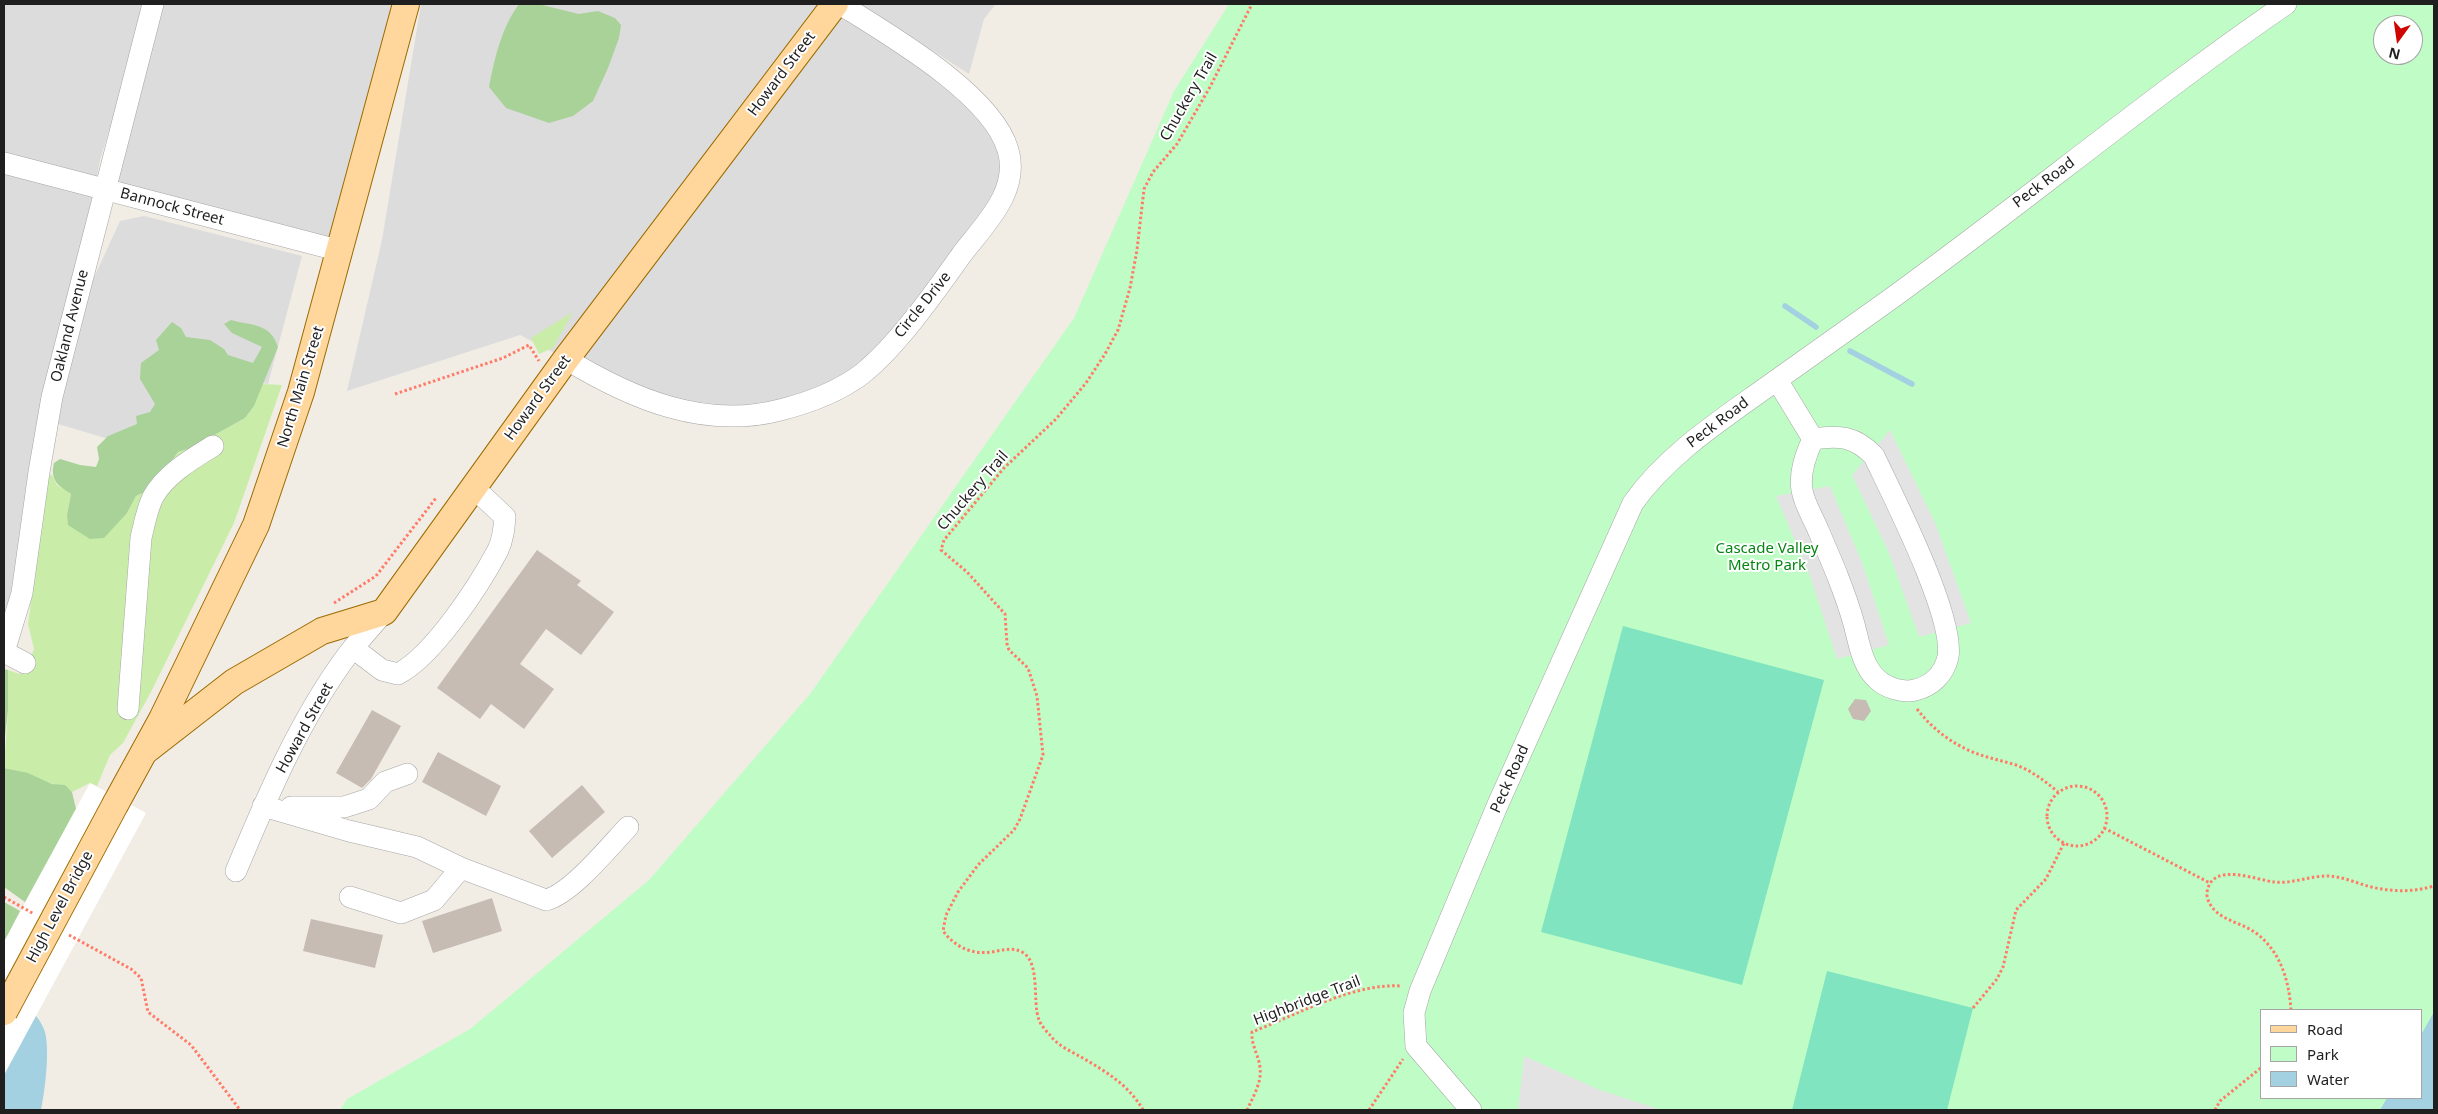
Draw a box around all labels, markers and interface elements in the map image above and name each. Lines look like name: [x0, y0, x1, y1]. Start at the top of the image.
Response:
north arrow: [2373, 15, 2423, 65]
street label: Howard Street: [744, 28, 820, 120]
text: N: [2387, 43, 2402, 65]
street label: Chuckery Trail: [1156, 50, 1222, 144]
street label: Peck Road: [2010, 154, 2078, 212]
street label: Bannock Street: [118, 184, 226, 230]
street label: Oakland Avenue: [47, 268, 93, 384]
street label: Circle Drive: [891, 268, 955, 342]
street label: North Main Street: [274, 324, 328, 450]
street label: Howard Street: [501, 352, 575, 444]
street label: Peck Road: [1684, 394, 1752, 452]
street label: Chuckery Trail: [934, 448, 1012, 534]
park label: Cascade Valley Metro Park: [1716, 540, 1818, 575]
street label: Howard Street: [273, 679, 337, 777]
street label: Peck Road: [1487, 742, 1533, 816]
street label: High Level Bridge: [23, 848, 97, 966]
street label: Highbridge Trail: [1251, 972, 1363, 1030]
legend: [2260, 1009, 2423, 1099]
text: Road: [2307, 1019, 2343, 1039]
text: Park: [2307, 1044, 2339, 1064]
text: Water: [2307, 1069, 2349, 1089]

